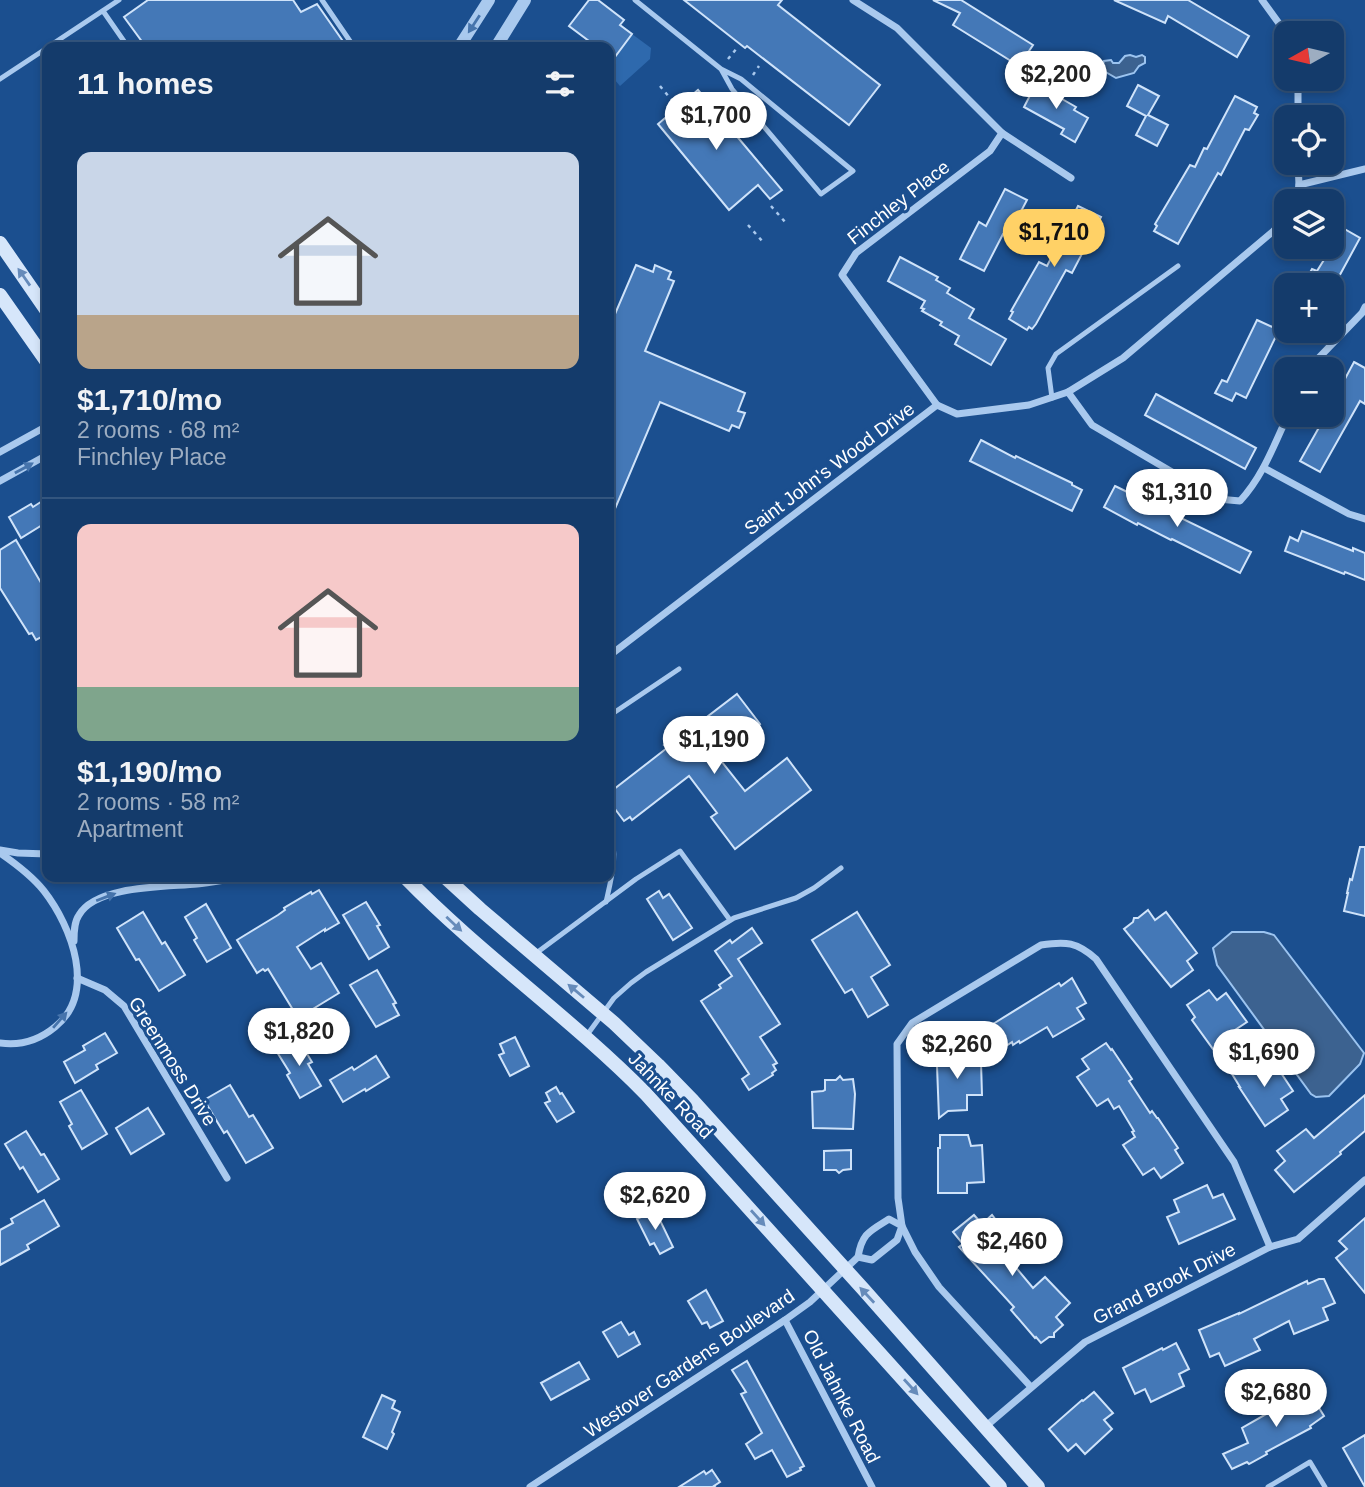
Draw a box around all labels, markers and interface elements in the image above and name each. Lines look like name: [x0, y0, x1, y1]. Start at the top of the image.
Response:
one-way arrow: [468, 14, 481, 33]
north arrow: [1274, 21, 1344, 91]
map controls: [1274, 21, 1344, 427]
pin: $2,200: [999, 52, 1113, 111]
text: $2,200: [1021, 61, 1091, 87]
icon: filters: [541, 65, 579, 103]
text: 11 homes: [77, 67, 214, 100]
pin: $1,700: [659, 92, 773, 152]
text: $1,700: [681, 102, 751, 128]
button: locate: [1274, 105, 1344, 175]
street label: Finchley Place: [843, 156, 953, 249]
button: layers: [1274, 189, 1344, 259]
icon: home: [265, 198, 391, 324]
pin: $1,710: [997, 210, 1111, 269]
text: $1,710: [1019, 219, 1089, 245]
one-way arrow: [17, 268, 31, 286]
button: +: [1274, 273, 1344, 343]
button: −: [1274, 357, 1344, 427]
text: $1,710/mo: [77, 383, 222, 416]
street label: Saint John's Wood Drive: [740, 398, 918, 539]
text: 2 rooms · 68 m²: [77, 417, 239, 443]
text: Finchley Place: [77, 444, 227, 470]
one-way arrow: [14, 462, 33, 474]
pin: $1,310: [1120, 470, 1234, 529]
text: $1,310: [1142, 479, 1212, 505]
icon: home: [265, 570, 391, 696]
pin: $1,190: [657, 716, 771, 776]
text: $1,190: [679, 726, 749, 752]
text: $1,190/mo: [77, 755, 222, 788]
text: 2 rooms · 58 m²: [77, 789, 239, 815]
text: Apartment: [77, 816, 183, 842]
one-way arrow: [95, 891, 116, 902]
one-way arrow: [445, 916, 462, 932]
one-way arrow: [568, 984, 585, 999]
street label: Greenmoss Drive: [125, 993, 221, 1130]
pin: $1,820: [242, 1009, 356, 1068]
one-way arrow: [52, 1011, 68, 1029]
text: $1,820: [264, 1018, 334, 1044]
pin: $2,260: [900, 1021, 1014, 1081]
pin: $1,690: [1207, 1030, 1321, 1089]
text: $2,260: [922, 1031, 992, 1057]
text: $1,690: [1229, 1039, 1299, 1065]
street label: Jahnke Road: [624, 1048, 717, 1143]
pin: $2,620: [598, 1172, 712, 1232]
text: $2,620: [620, 1182, 690, 1208]
one-way arrow: [750, 1209, 766, 1227]
pin: $2,460: [955, 1218, 1069, 1278]
text: $2,460: [977, 1228, 1047, 1254]
street label: Grand Brook Drive: [1089, 1238, 1239, 1329]
street label: Westover Gardens Boulevard: [580, 1285, 798, 1442]
one-way arrow: [860, 1287, 876, 1304]
street label: Old Jahnke Road: [799, 1326, 884, 1466]
pin: $2,680: [1219, 1370, 1333, 1429]
one-way arrow: [903, 1378, 919, 1396]
text: $2,680: [1241, 1379, 1311, 1405]

